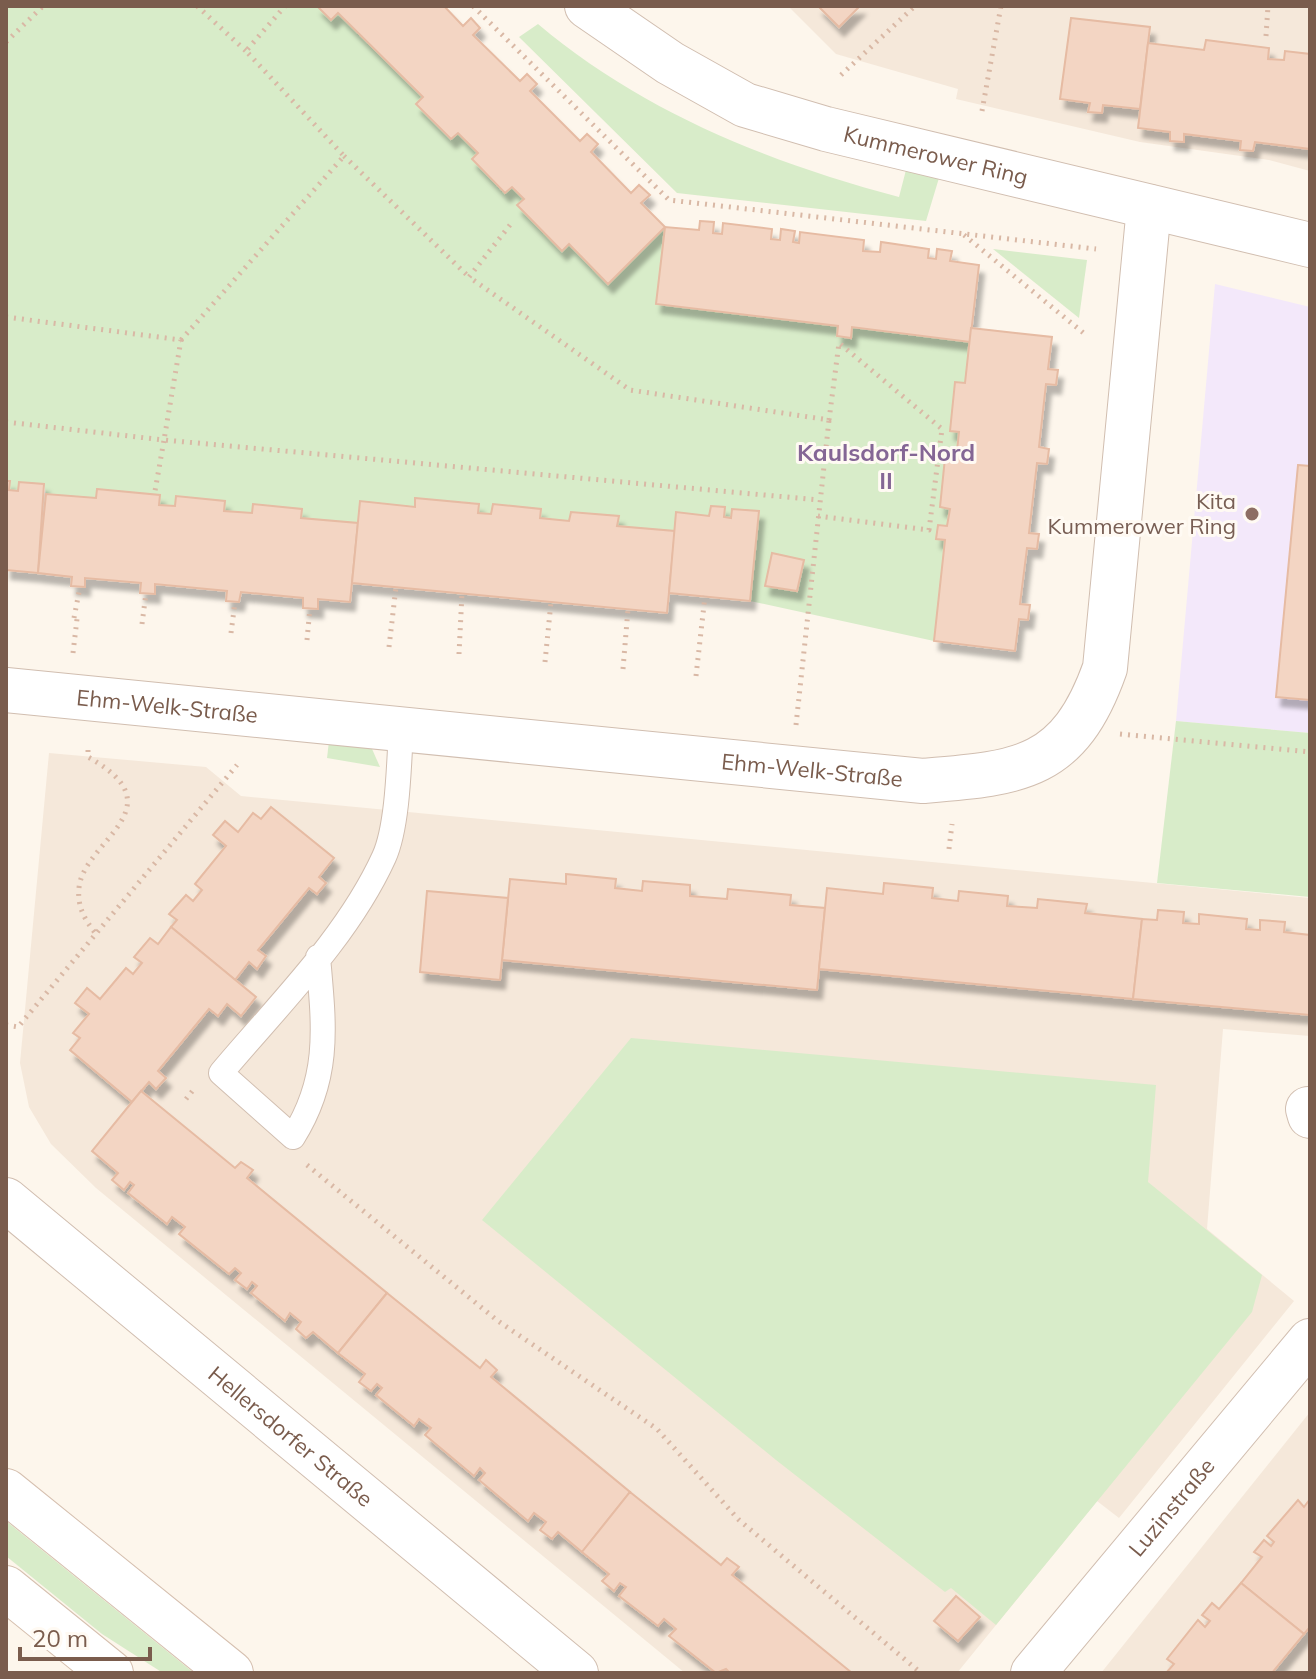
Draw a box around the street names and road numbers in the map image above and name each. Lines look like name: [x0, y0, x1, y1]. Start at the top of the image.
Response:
street label: Kummerower Ring: [841, 120, 1031, 191]
street label: Ehm-Welk-Straße: [75, 683, 259, 729]
street label: Ehm-Welk-Straße: [720, 747, 904, 793]
street label: Hellersdorfer Straße: [203, 1360, 379, 1513]
street label: Luzinstraße: [1122, 1452, 1220, 1562]

